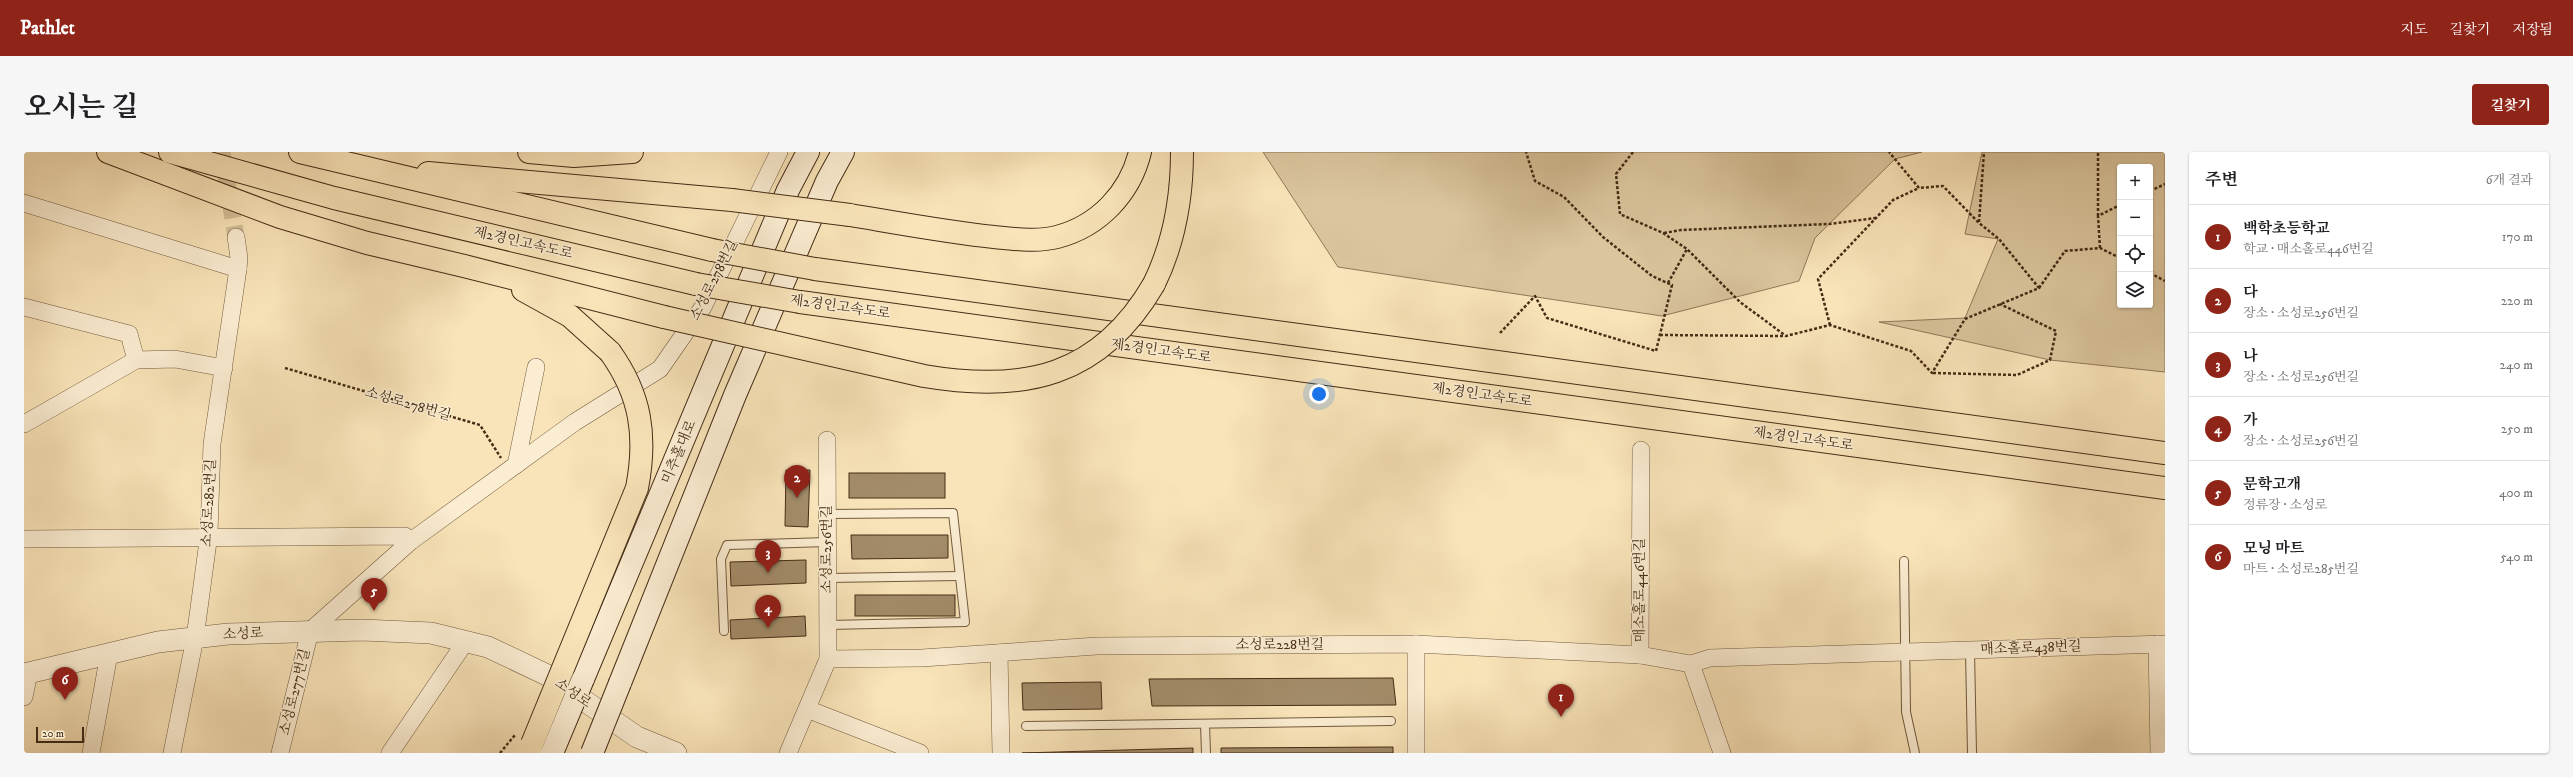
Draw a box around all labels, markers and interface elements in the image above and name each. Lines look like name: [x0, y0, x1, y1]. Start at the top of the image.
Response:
text: Pathlet: [20, 17, 75, 40]
text: 지도: [2401, 21, 2428, 39]
text: 길찾기: [2450, 21, 2490, 39]
text: 저장됨: [2512, 21, 2553, 39]
button: 길찾기: [2472, 84, 2549, 125]
text: 오시는 길: [24, 90, 138, 125]
map controls: [2117, 164, 2153, 308]
button: +: [2117, 164, 2153, 200]
text: 주변: [2205, 169, 2238, 191]
text: 6개 결과: [2486, 172, 2533, 188]
button: −: [2117, 200, 2153, 236]
text: 백학초등학교: [2243, 219, 2330, 238]
street label: 제2경인고속도로: [472, 223, 575, 263]
text: 1: [2216, 229, 2220, 245]
text: 170 m: [2502, 229, 2533, 245]
street label: 소성로278번길: [686, 236, 742, 324]
button: locate: [2117, 236, 2153, 272]
text: 학교 · 매소홀로446번길: [2243, 241, 2374, 257]
button: layers: [2117, 272, 2153, 308]
text: 다: [2243, 283, 2258, 302]
street label: 제2경인고속도로: [788, 291, 892, 323]
text: 2: [2215, 293, 2221, 309]
text: 220 m: [2501, 293, 2533, 309]
text: 장소 · 소성로256번길: [2243, 305, 2359, 321]
street label: 제2경인고속도로: [1109, 335, 1213, 367]
text: 나: [2243, 347, 2258, 366]
text: 3: [2216, 357, 2220, 373]
text: 240 m: [2500, 357, 2533, 373]
text: 장소 · 소성로256번길: [2243, 369, 2359, 385]
street label: 제2경인고속도로: [1430, 379, 1534, 411]
street label: 소성로278번길: [363, 383, 453, 425]
your location: [1309, 384, 1329, 404]
text: 가: [2243, 411, 2258, 430]
street label: 미추홀대로: [658, 417, 701, 487]
text: 4: [2214, 421, 2222, 437]
text: 250 m: [2501, 421, 2533, 437]
street label: 제2경인고속도로: [1751, 423, 1855, 455]
text: 장소 · 소성로256번길: [2243, 433, 2359, 449]
street label: 소성로282번길: [198, 458, 220, 548]
pin: 2: [784, 465, 810, 498]
text: 문학고개: [2243, 475, 2301, 494]
text: 5: [2215, 485, 2221, 501]
text: 400 m: [2499, 485, 2533, 501]
text: 정류장 · 소성로: [2243, 497, 2327, 513]
street label: 소성로256번길: [818, 505, 836, 593]
street label: 매소홀로446번길: [1631, 538, 1649, 642]
text: 모닝 마트: [2243, 539, 2304, 558]
pin: 3: [755, 540, 781, 573]
text: 6: [2215, 549, 2221, 565]
text: 540 m: [2500, 549, 2533, 565]
text: 마트 · 소성로285번길: [2243, 561, 2359, 577]
pin: 5: [361, 578, 387, 611]
pin: 4: [755, 595, 781, 628]
street label: 소성로: [222, 624, 264, 644]
street label: 소성로228번길: [1236, 636, 1324, 654]
street label: 매소홀로438번길: [1980, 637, 2082, 659]
street label: 소성로277번길: [276, 647, 314, 737]
pin: 6: [52, 667, 78, 700]
street label: 소성로: [551, 674, 595, 712]
pin: 1: [1548, 684, 1574, 717]
scale bar: [36, 725, 84, 744]
text: 20 m: [42, 727, 64, 741]

